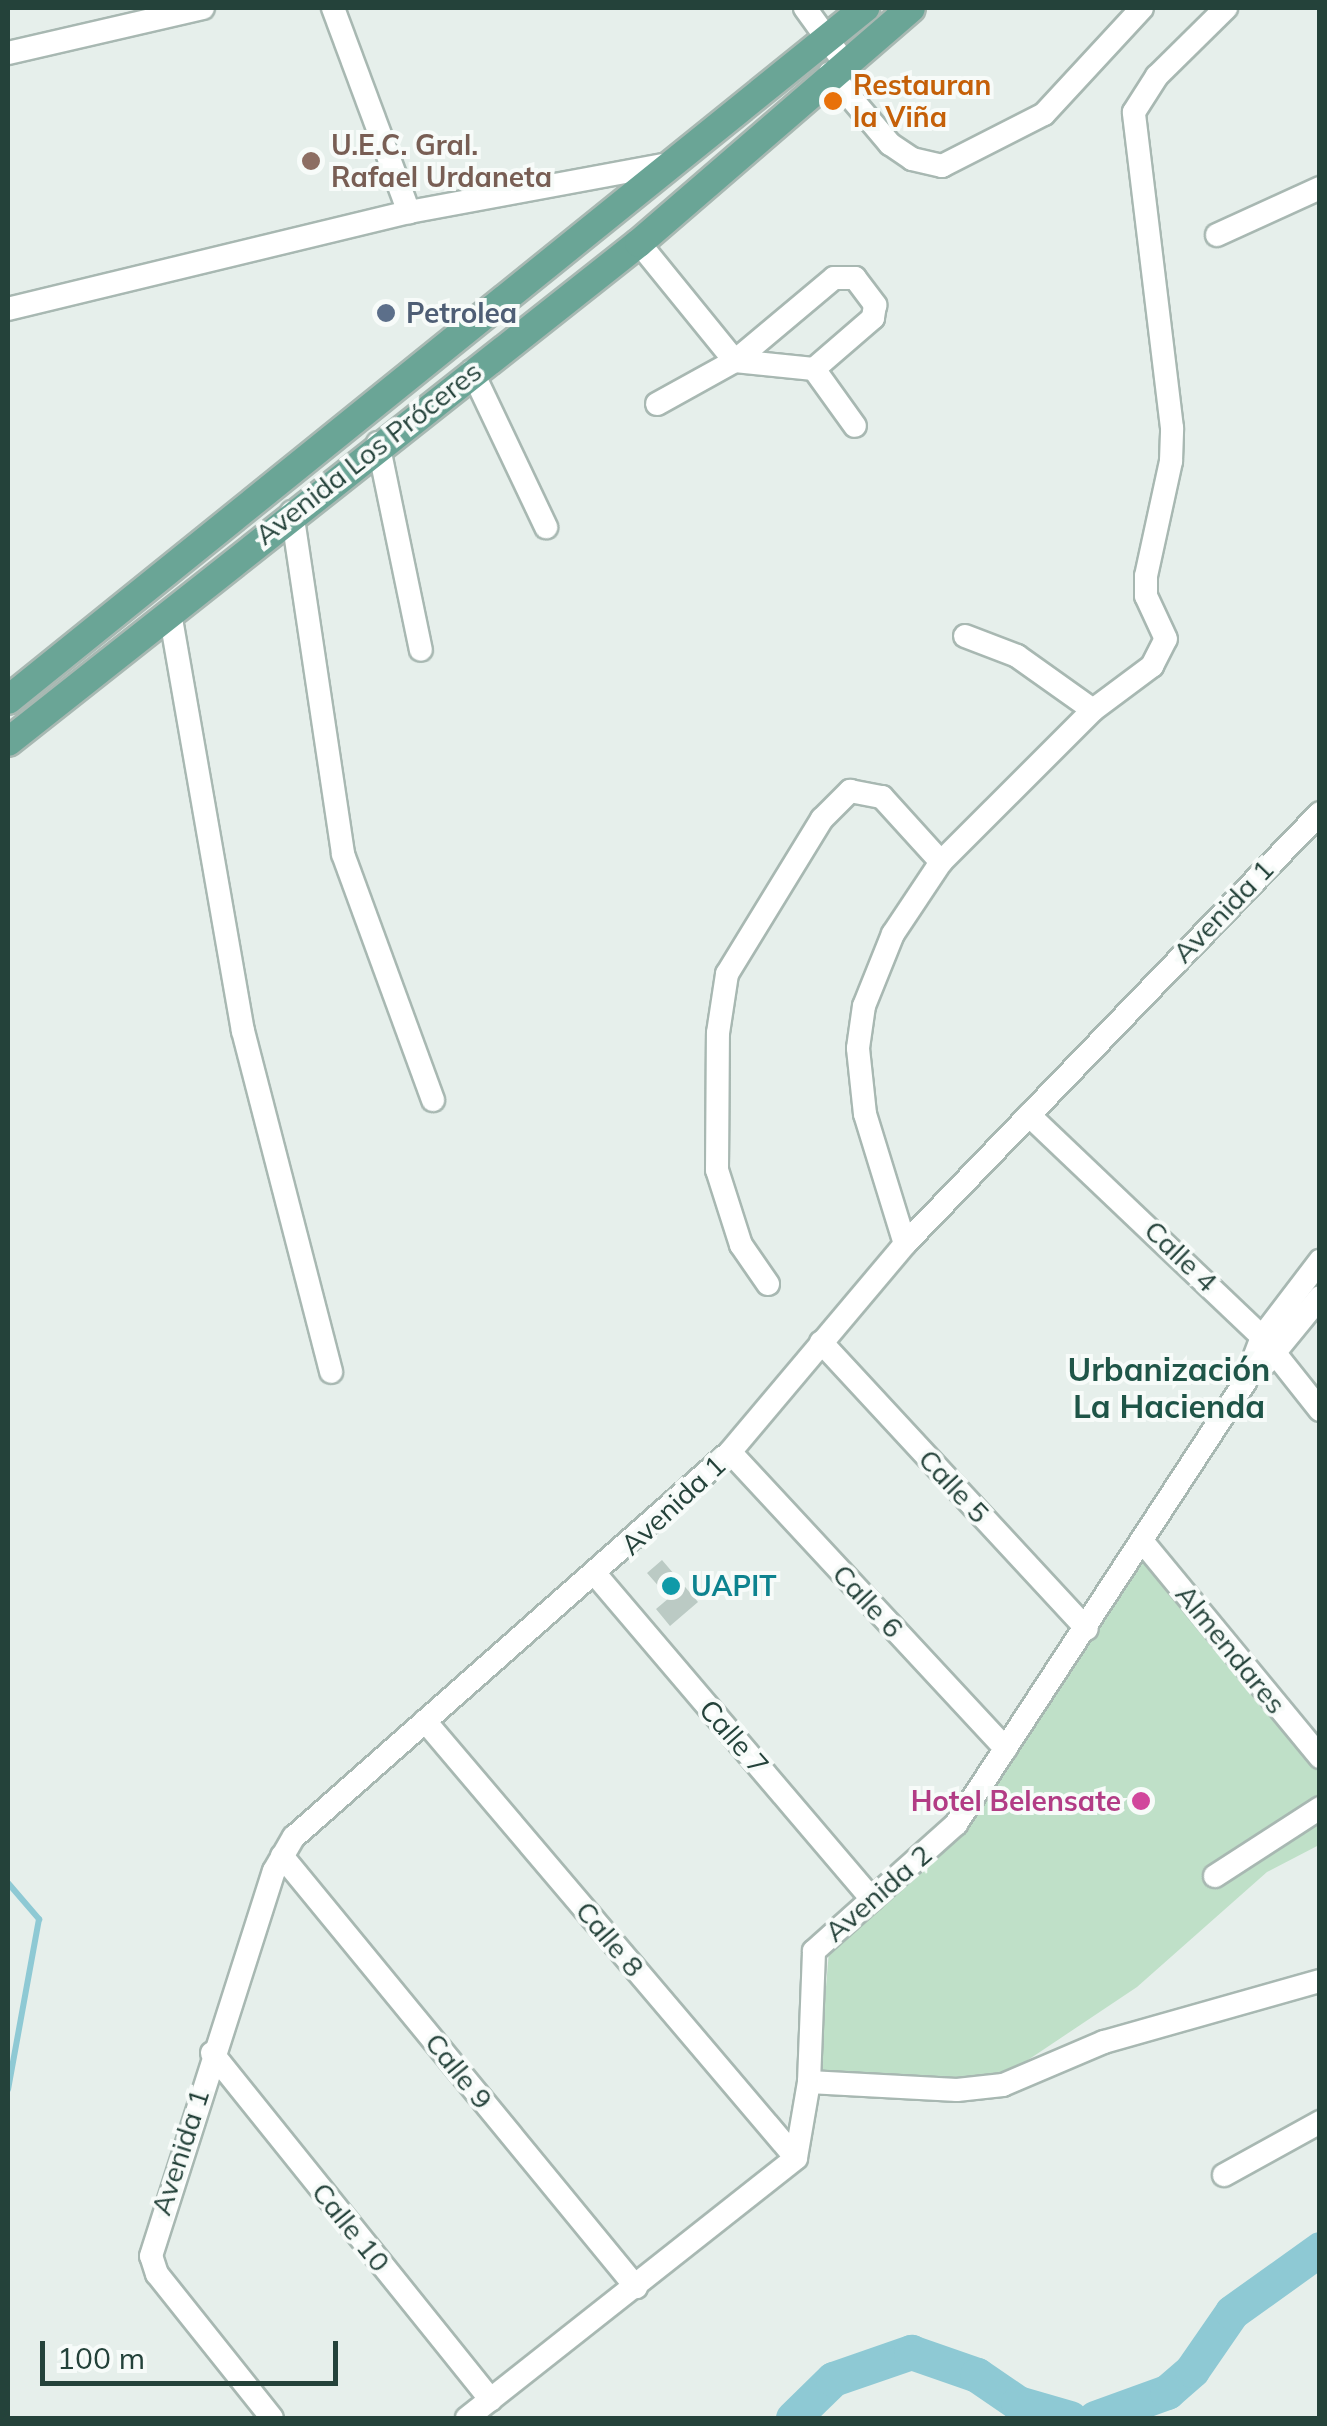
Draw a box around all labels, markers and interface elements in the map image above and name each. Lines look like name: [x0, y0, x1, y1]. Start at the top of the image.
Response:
place label: Restauran la Viña: [853, 68, 991, 134]
marker: Restauran la Viña: [822, 90, 844, 112]
place label: U.E.C. Gral. Rafael Urdaneta: [331, 128, 552, 194]
marker: U.E.C. Gral. Rafael Urdaneta: [300, 150, 322, 172]
place label: Petrolea: [406, 296, 517, 330]
marker: Petrolea: [375, 302, 397, 324]
street label: Avenida Los Próceres: [248, 354, 488, 552]
street label: Avenida 1: [1166, 852, 1280, 970]
street label: Calle 4: [1138, 1213, 1224, 1299]
district label: Urbanización La Hacienda: [1068, 1351, 1270, 1426]
street label: Calle 5: [912, 1442, 996, 1530]
street label: Avenida 1: [614, 1448, 732, 1562]
street label: Calle 6: [826, 1557, 910, 1645]
place label: UAPIT: [691, 1569, 777, 1603]
marker: UAPIT: [660, 1575, 682, 1597]
street label: Almendares: [1169, 1578, 1293, 1720]
street label: Calle 7: [692, 1693, 776, 1781]
place label: Hotel Belensate: [911, 1784, 1121, 1818]
marker: Hotel Belensate: [1130, 1790, 1152, 1812]
street label: Avenida 2: [818, 1838, 938, 1948]
street label: Calle 8: [569, 1894, 651, 1984]
street label: Calle 9: [418, 2026, 500, 2116]
street label: Avenida 1: [144, 2085, 216, 2219]
street label: Calle 10: [305, 2176, 397, 2278]
scale bar: [45, 2321, 342, 2383]
text: 100 m: [57, 2339, 145, 2377]

